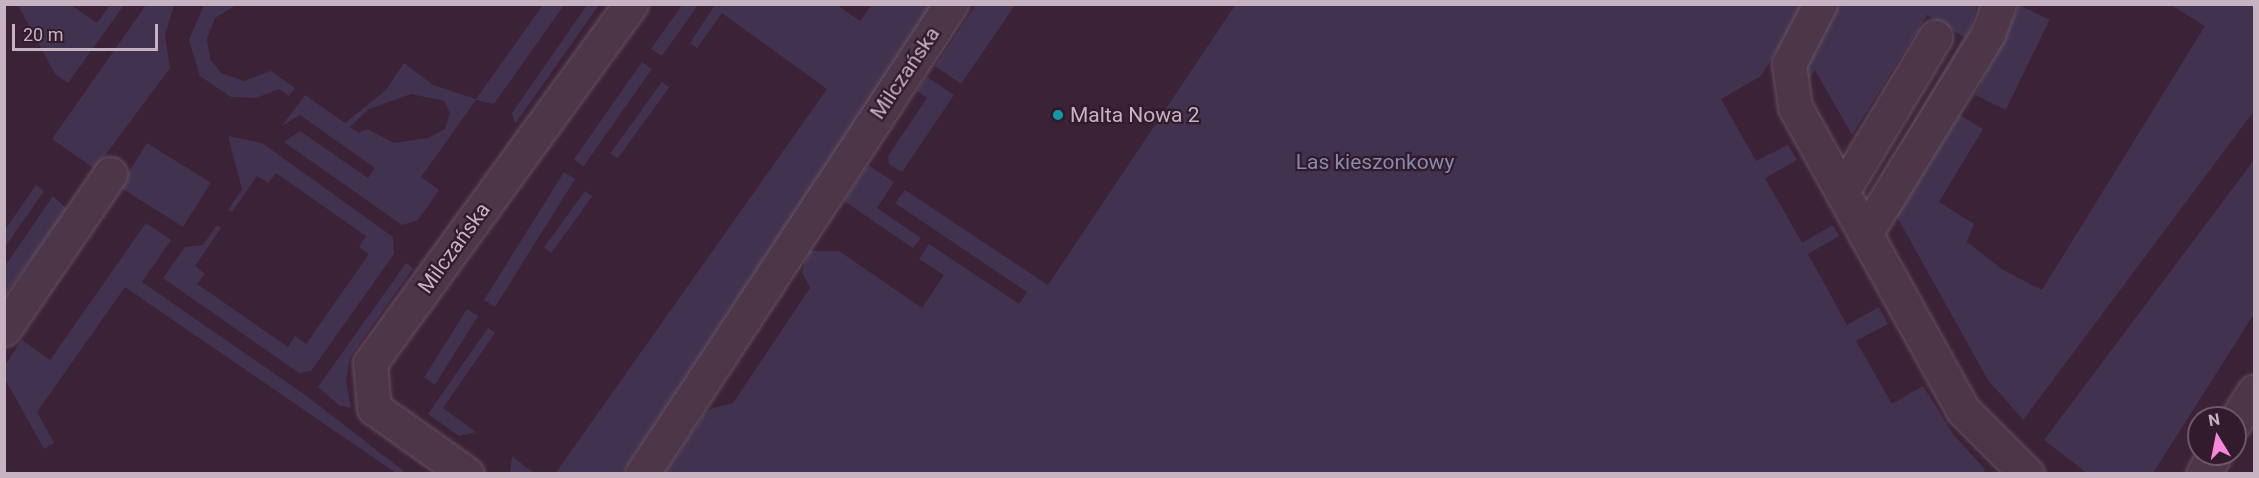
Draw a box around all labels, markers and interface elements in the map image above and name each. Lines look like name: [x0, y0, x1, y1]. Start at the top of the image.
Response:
scale bar: [15, 12, 160, 50]
street label: Milczańska: [865, 22, 945, 124]
text: 20 m: [23, 24, 63, 45]
place label: Malta Nowa 2: [1070, 102, 1200, 128]
marker: Malta Nowa 2: [1051, 108, 1065, 122]
park label: Las kieszonkowy: [1296, 149, 1454, 175]
street label: Milczańska: [413, 198, 495, 298]
north arrow: [2187, 406, 2247, 466]
text: N: [2207, 409, 2221, 430]

